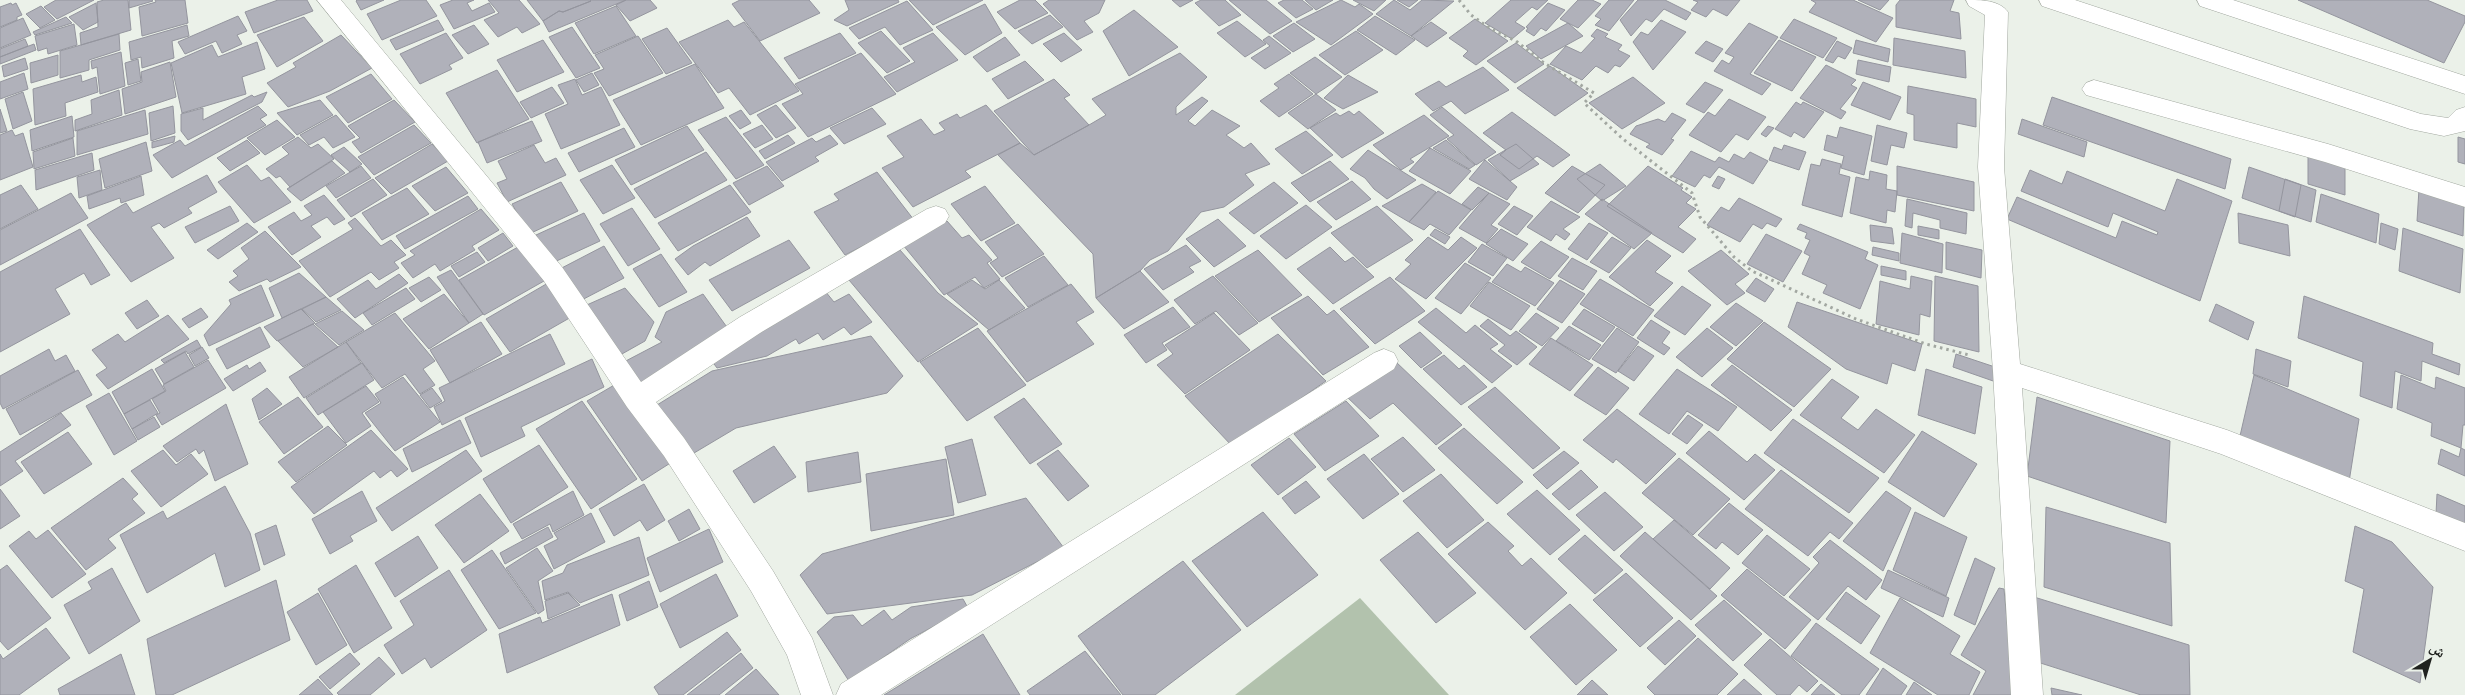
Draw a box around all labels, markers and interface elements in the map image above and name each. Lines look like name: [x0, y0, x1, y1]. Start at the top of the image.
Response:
north arrow: [2405, 635, 2455, 685]
text: ش: [2427, 638, 2450, 662]

